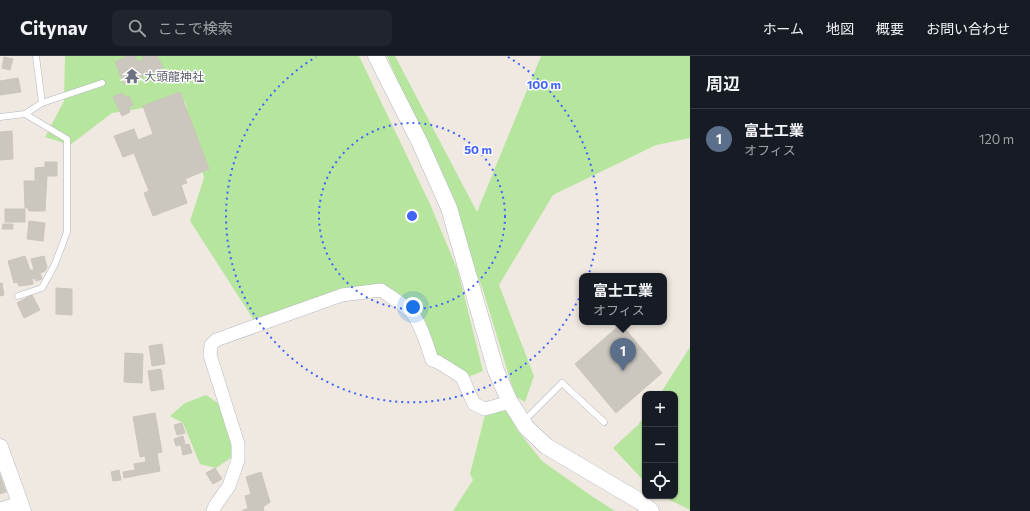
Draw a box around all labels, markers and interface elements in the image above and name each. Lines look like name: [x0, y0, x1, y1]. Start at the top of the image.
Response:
search box: [112, 10, 392, 46]
text: Citynav: [20, 16, 88, 39]
icon: search: [126, 17, 148, 39]
text: ここで検索: [158, 19, 233, 37]
text: ホーム: [762, 20, 804, 37]
text: 地図: [826, 20, 854, 37]
text: 概要: [876, 20, 904, 37]
text: お問い合わせ: [926, 20, 1010, 37]
temple icon: 大頭龍神社: [123, 67, 141, 85]
place label: 大頭龍神社: [144, 69, 204, 83]
text: 周辺: [706, 73, 740, 94]
text: 100 m: [527, 77, 561, 91]
text: 富士工業: [744, 121, 804, 139]
text: 1: [716, 131, 722, 147]
text: 120 m: [979, 131, 1014, 147]
text: 50 m: [464, 142, 492, 156]
text: オフィス: [744, 142, 796, 158]
centre of rings: [405, 209, 419, 223]
popup: [579, 273, 667, 325]
text: 富士工業: [593, 281, 653, 299]
your location: [403, 297, 423, 317]
text: オフィス: [593, 302, 645, 318]
pin: 1: [610, 338, 636, 371]
map controls: [642, 391, 678, 499]
button: +: [642, 391, 678, 427]
button: −: [642, 427, 678, 463]
button: locate: [642, 463, 678, 499]

